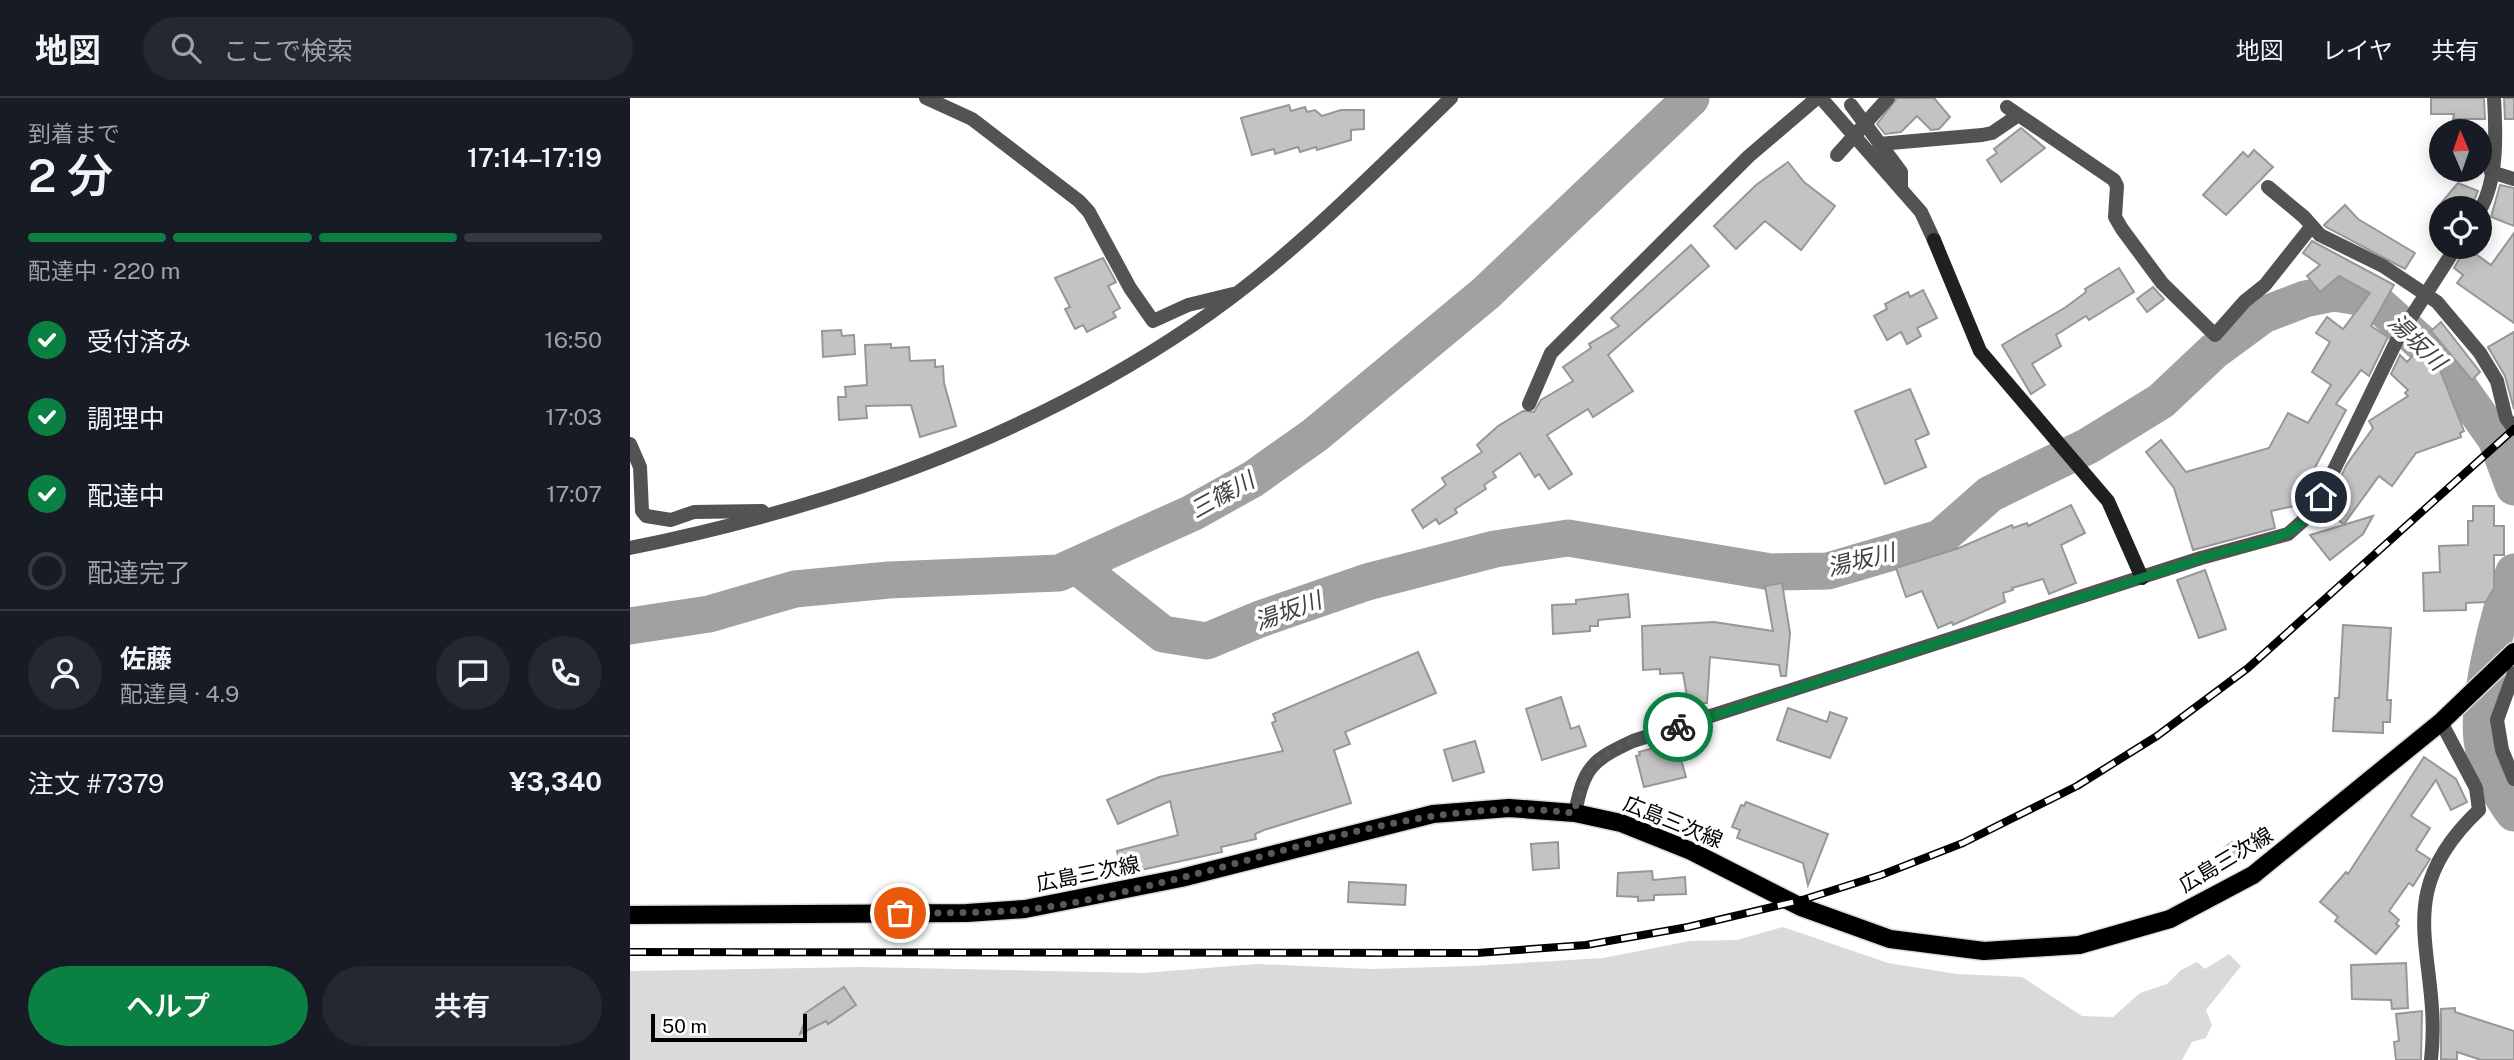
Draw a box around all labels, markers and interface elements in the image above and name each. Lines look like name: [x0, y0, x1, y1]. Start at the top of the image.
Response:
search box: [143, 17, 633, 80]
icon: search: [167, 29, 205, 67]
text: 地図: [35, 31, 101, 69]
text: ここで検索: [223, 35, 353, 66]
text: 地図: [2236, 36, 2284, 64]
text: レイヤ: [2322, 36, 2393, 64]
text: 共有: [2431, 36, 2479, 64]
north arrow: [2429, 119, 2492, 182]
map controls: [2429, 119, 2492, 259]
text: 到着まで: [28, 120, 120, 147]
text: 17:14–17:19: [467, 142, 602, 173]
text: 2 分: [28, 148, 113, 202]
button: locate: [2429, 196, 2492, 259]
text: 配達中 · 220 m: [28, 257, 180, 284]
water label: 湯坂川: [2383, 308, 2454, 377]
icon: check: [28, 321, 66, 359]
text: 受付済み: [87, 326, 191, 357]
text: 16:50: [544, 326, 602, 353]
icon: check: [28, 398, 66, 436]
text: 調理中: [87, 403, 165, 434]
text: 17:03: [545, 403, 602, 430]
water label: 三篠川: [1185, 465, 1261, 523]
pin: [2291, 467, 2351, 527]
icon: check: [28, 475, 66, 513]
icon: home: [2302, 478, 2340, 516]
text: 配達中: [87, 480, 165, 511]
text: 17:07: [546, 480, 602, 507]
water label: 湯坂川: [1824, 537, 1901, 581]
text: 配達完了: [87, 557, 191, 588]
water label: 湯坂川: [1251, 585, 1328, 635]
button: person: [28, 636, 102, 710]
button: chat: [436, 636, 510, 710]
button: phone: [528, 636, 602, 710]
text: 佐藤: [120, 643, 172, 674]
text: 配達員 · 4.9: [120, 680, 239, 707]
courier: [1643, 692, 1713, 762]
icon: bike: [1659, 708, 1697, 746]
text: ¥3,340: [509, 766, 602, 797]
text: 注文 #7379: [28, 768, 164, 799]
street label: 広島三次線: [1620, 790, 1727, 853]
street label: 広島三次線: [2174, 822, 2277, 897]
street label: 広島三次線: [1034, 851, 1142, 896]
pin: [870, 883, 930, 943]
icon: bag: [881, 894, 919, 932]
button: ヘルプ: [28, 966, 308, 1046]
button: 共有: [322, 966, 602, 1046]
scale bar: [651, 1011, 807, 1043]
text: 50 m: [662, 1015, 707, 1037]

